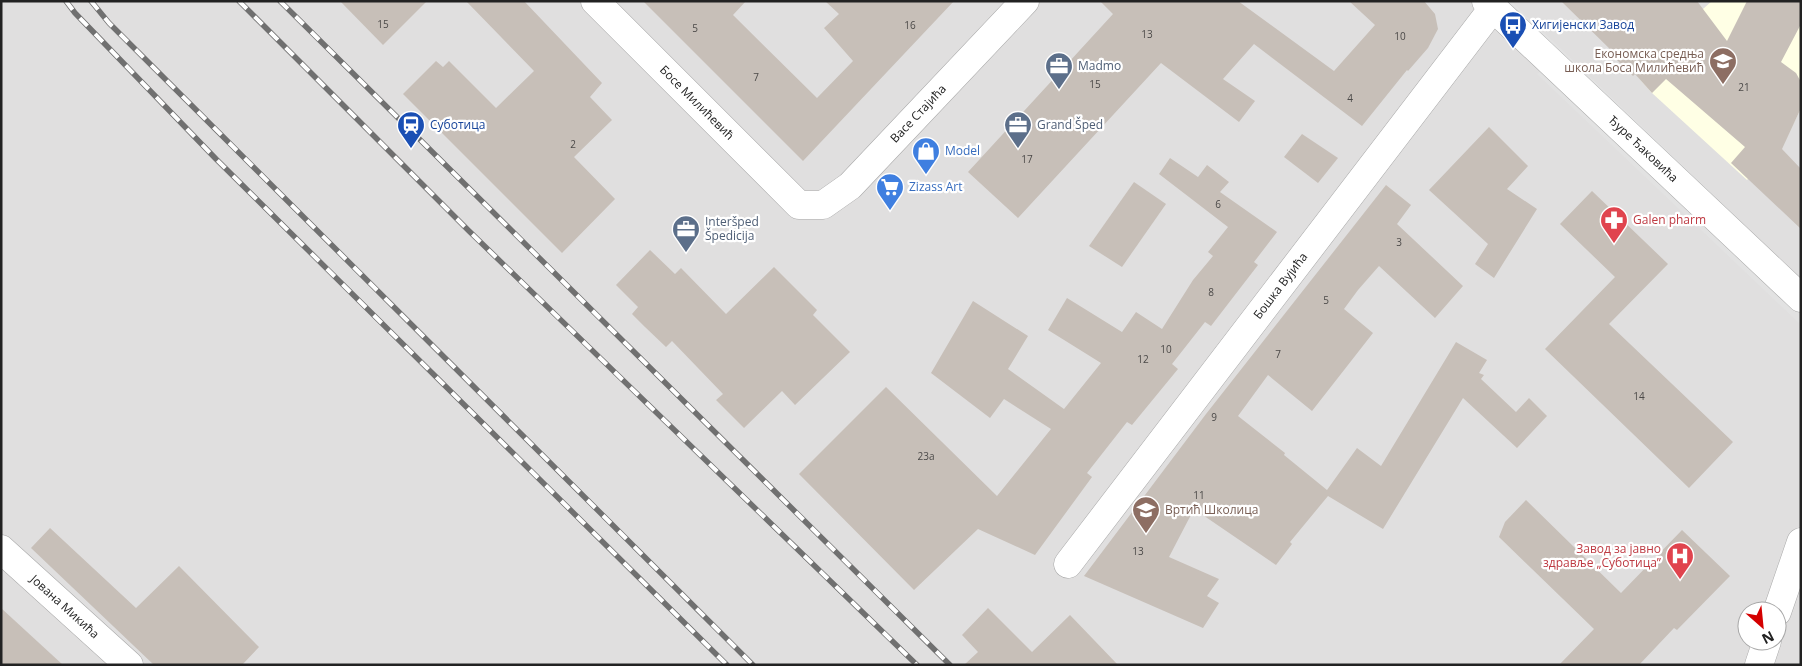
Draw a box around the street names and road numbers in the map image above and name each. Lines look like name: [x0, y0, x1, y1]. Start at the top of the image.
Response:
street label: Босе Милићевић: [656, 61, 738, 144]
street label: Васе Стајића: [886, 80, 950, 146]
street label: Ђуре Ђаковића: [1605, 112, 1682, 186]
street label: Бошка Вујића: [1249, 249, 1311, 322]
street label: Јована Микића: [26, 570, 103, 642]

